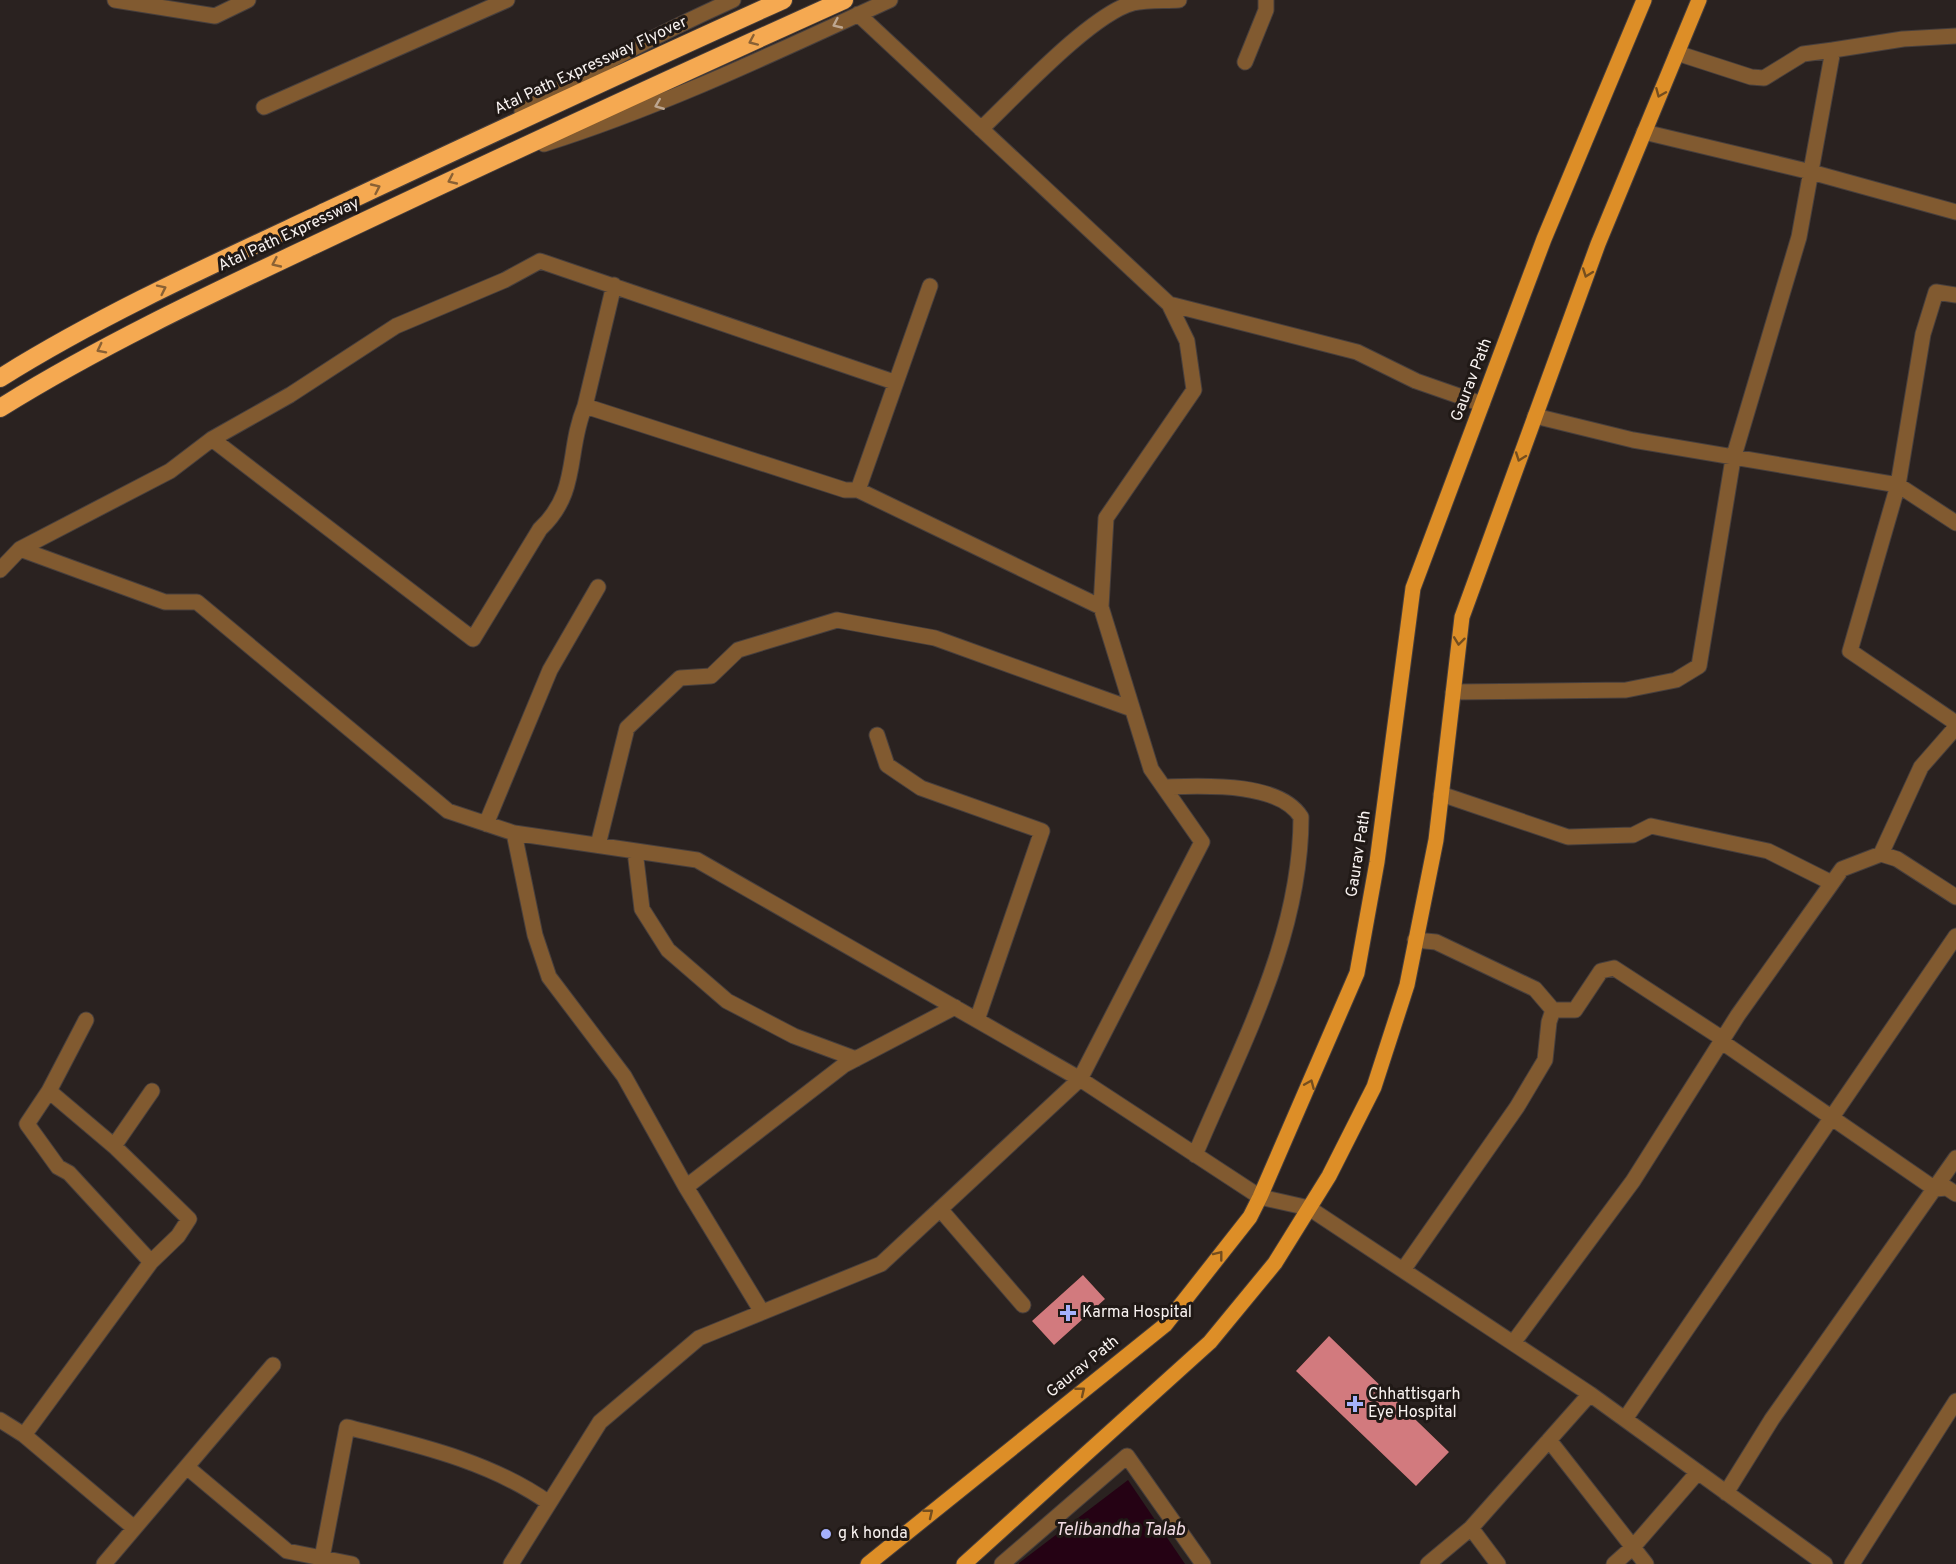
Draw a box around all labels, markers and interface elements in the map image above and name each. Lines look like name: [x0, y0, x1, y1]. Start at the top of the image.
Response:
street label: Atal Path Expressway Flyover: [491, 12, 691, 120]
one-way arrow: [832, 17, 843, 29]
one-way arrow: [748, 34, 759, 46]
one-way arrow: [1655, 86, 1667, 97]
one-way arrow: [654, 97, 665, 110]
one-way arrow: [448, 172, 459, 184]
one-way arrow: [369, 183, 380, 195]
street label: Atal Path Expressway: [215, 193, 363, 277]
one-way arrow: [271, 255, 282, 267]
one-way arrow: [1582, 268, 1595, 278]
one-way arrow: [155, 285, 166, 297]
street label: Gaurav Path: [1447, 336, 1497, 424]
one-way arrow: [96, 341, 107, 353]
one-way arrow: [1515, 451, 1528, 462]
one-way arrow: [1454, 637, 1466, 646]
street label: Gaurav Path: [1342, 809, 1376, 899]
one-way arrow: [1303, 1079, 1315, 1090]
one-way arrow: [1212, 1251, 1223, 1262]
place label: Karma Hospital: [1082, 1303, 1192, 1323]
marker: Karma Hospital: [1059, 1304, 1077, 1322]
street label: Gaurav Path: [1043, 1332, 1123, 1402]
place label: Chhattisgarh Eye Hospital: [1368, 1385, 1460, 1423]
one-way arrow: [1075, 1388, 1086, 1399]
marker: Chhattisgarh Eye Hospital: [1346, 1395, 1364, 1413]
one-way arrow: [922, 1509, 933, 1520]
water label: Telibandha Talab: [1055, 1519, 1185, 1542]
place label: g k honda: [838, 1524, 908, 1544]
marker: g k honda: [819, 1527, 833, 1541]

